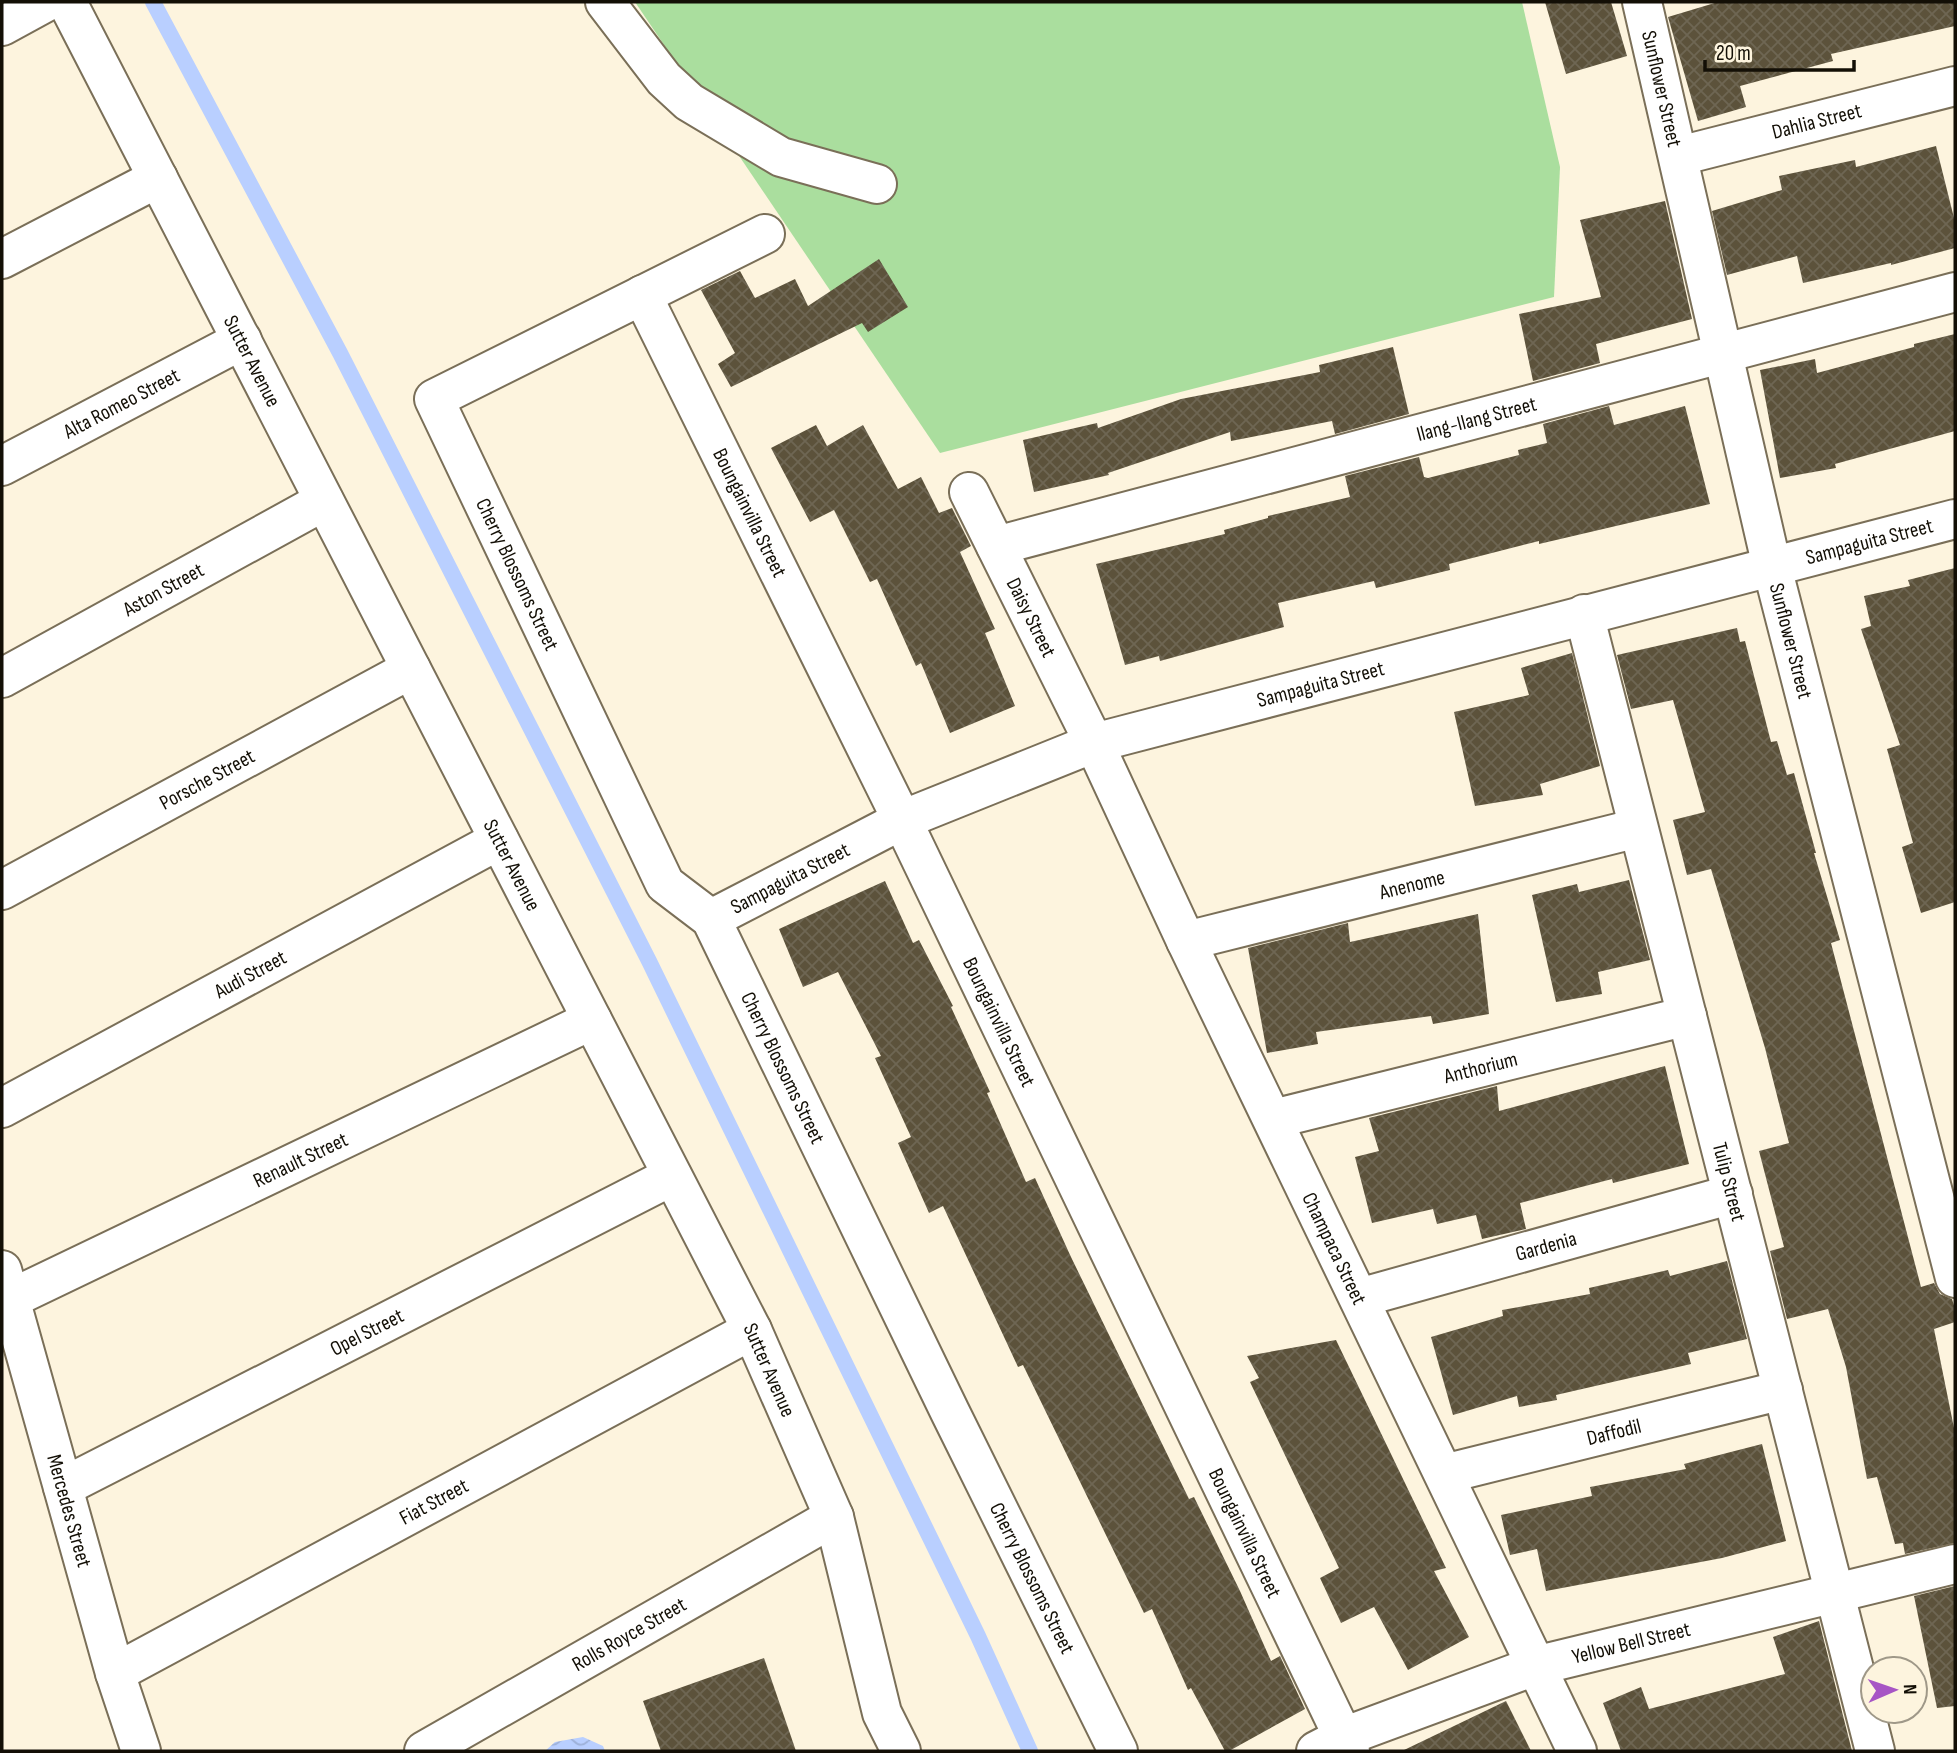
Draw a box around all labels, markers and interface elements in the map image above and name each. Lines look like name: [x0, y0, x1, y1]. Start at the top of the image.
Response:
street label: Sunflower Street: [1636, 28, 1687, 149]
scale bar: [1705, 28, 1854, 72]
text: 20 m: [1716, 41, 1751, 66]
street label: Dahlia Street: [1769, 98, 1864, 144]
street label: Sutter Avenue: [218, 311, 286, 411]
street label: Alta Romeo Street: [58, 363, 184, 444]
street label: Ilang-Ilang Street: [1414, 391, 1539, 447]
street label: Boungainvilla Street: [707, 444, 792, 581]
street label: Cherry Blossoms Street: [471, 494, 564, 654]
street label: Sampaguita Street: [1803, 513, 1936, 570]
street label: Aston Street: [118, 557, 208, 622]
street label: Daisy Street: [1001, 573, 1062, 661]
street label: Sunflower Street: [1764, 580, 1818, 701]
street label: Sampaguita Street: [1254, 656, 1387, 713]
street label: Porsche Street: [155, 743, 259, 815]
street label: Sutter Avenue: [478, 815, 546, 915]
street label: Sampaguita Street: [726, 837, 854, 919]
street label: Anenome: [1376, 864, 1447, 905]
street label: Audi Street: [209, 945, 291, 1004]
street label: Boungainvilla Street: [957, 953, 1041, 1091]
street label: Cherry Blossoms Street: [736, 988, 830, 1148]
street label: Anthorium: [1440, 1046, 1520, 1089]
street label: Renault Street: [249, 1127, 352, 1193]
street label: Tulip Street: [1707, 1140, 1751, 1224]
street label: Champaca Street: [1297, 1188, 1372, 1308]
street label: Gardenia: [1513, 1226, 1579, 1266]
street label: Opel Street: [326, 1303, 408, 1361]
street label: Sutter Avenue: [738, 1319, 801, 1421]
street label: Daffodil: [1584, 1413, 1644, 1451]
street label: Mercedes Street: [42, 1452, 97, 1570]
street label: Boungainvilla Street: [1203, 1464, 1287, 1602]
street label: Fiat Street: [395, 1473, 472, 1530]
street label: Cherry Blossoms Street: [984, 1498, 1080, 1658]
street label: Rolls Royce Street: [567, 1592, 690, 1676]
street label: Yellow Bell Street: [1569, 1616, 1693, 1669]
north arrow: [1859, 1655, 1929, 1725]
text: N: [1898, 1684, 1921, 1695]

